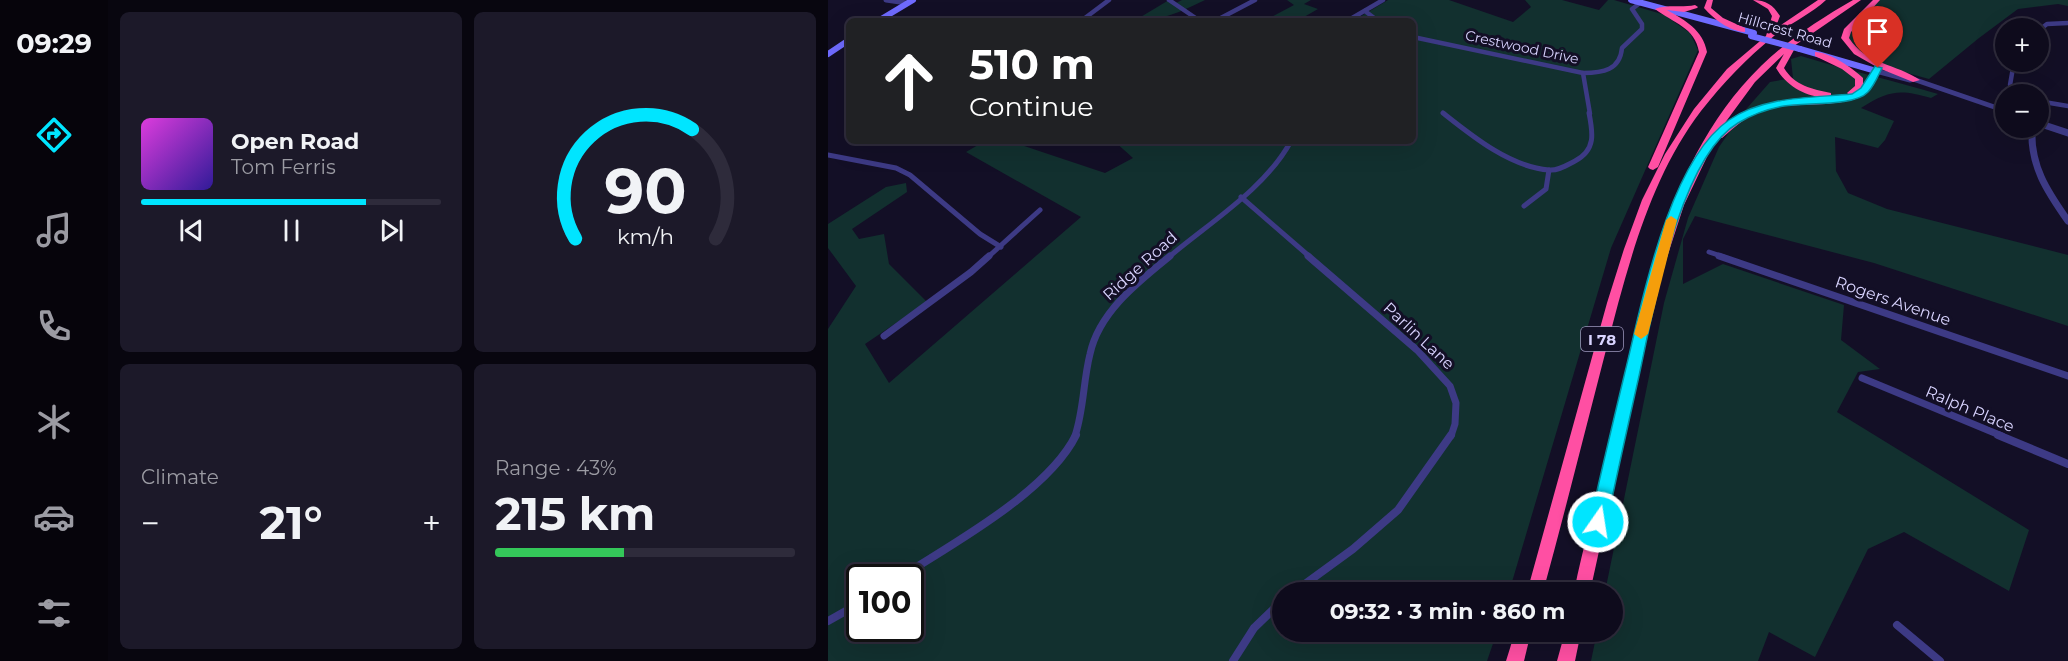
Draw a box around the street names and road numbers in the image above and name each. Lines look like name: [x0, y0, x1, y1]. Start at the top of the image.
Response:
street label: Hillcrest Road: [1736, 8, 1834, 52]
street label: Crestwood Drive: [1464, 26, 1580, 68]
street label: Ridge Road: [1099, 228, 1181, 304]
street label: Rogers Avenue: [1833, 272, 1953, 330]
street label: Parlin Lane: [1380, 298, 1458, 374]
road number: I 78: [1581, 327, 1623, 351]
street label: Ralph Place: [1923, 382, 2017, 436]

